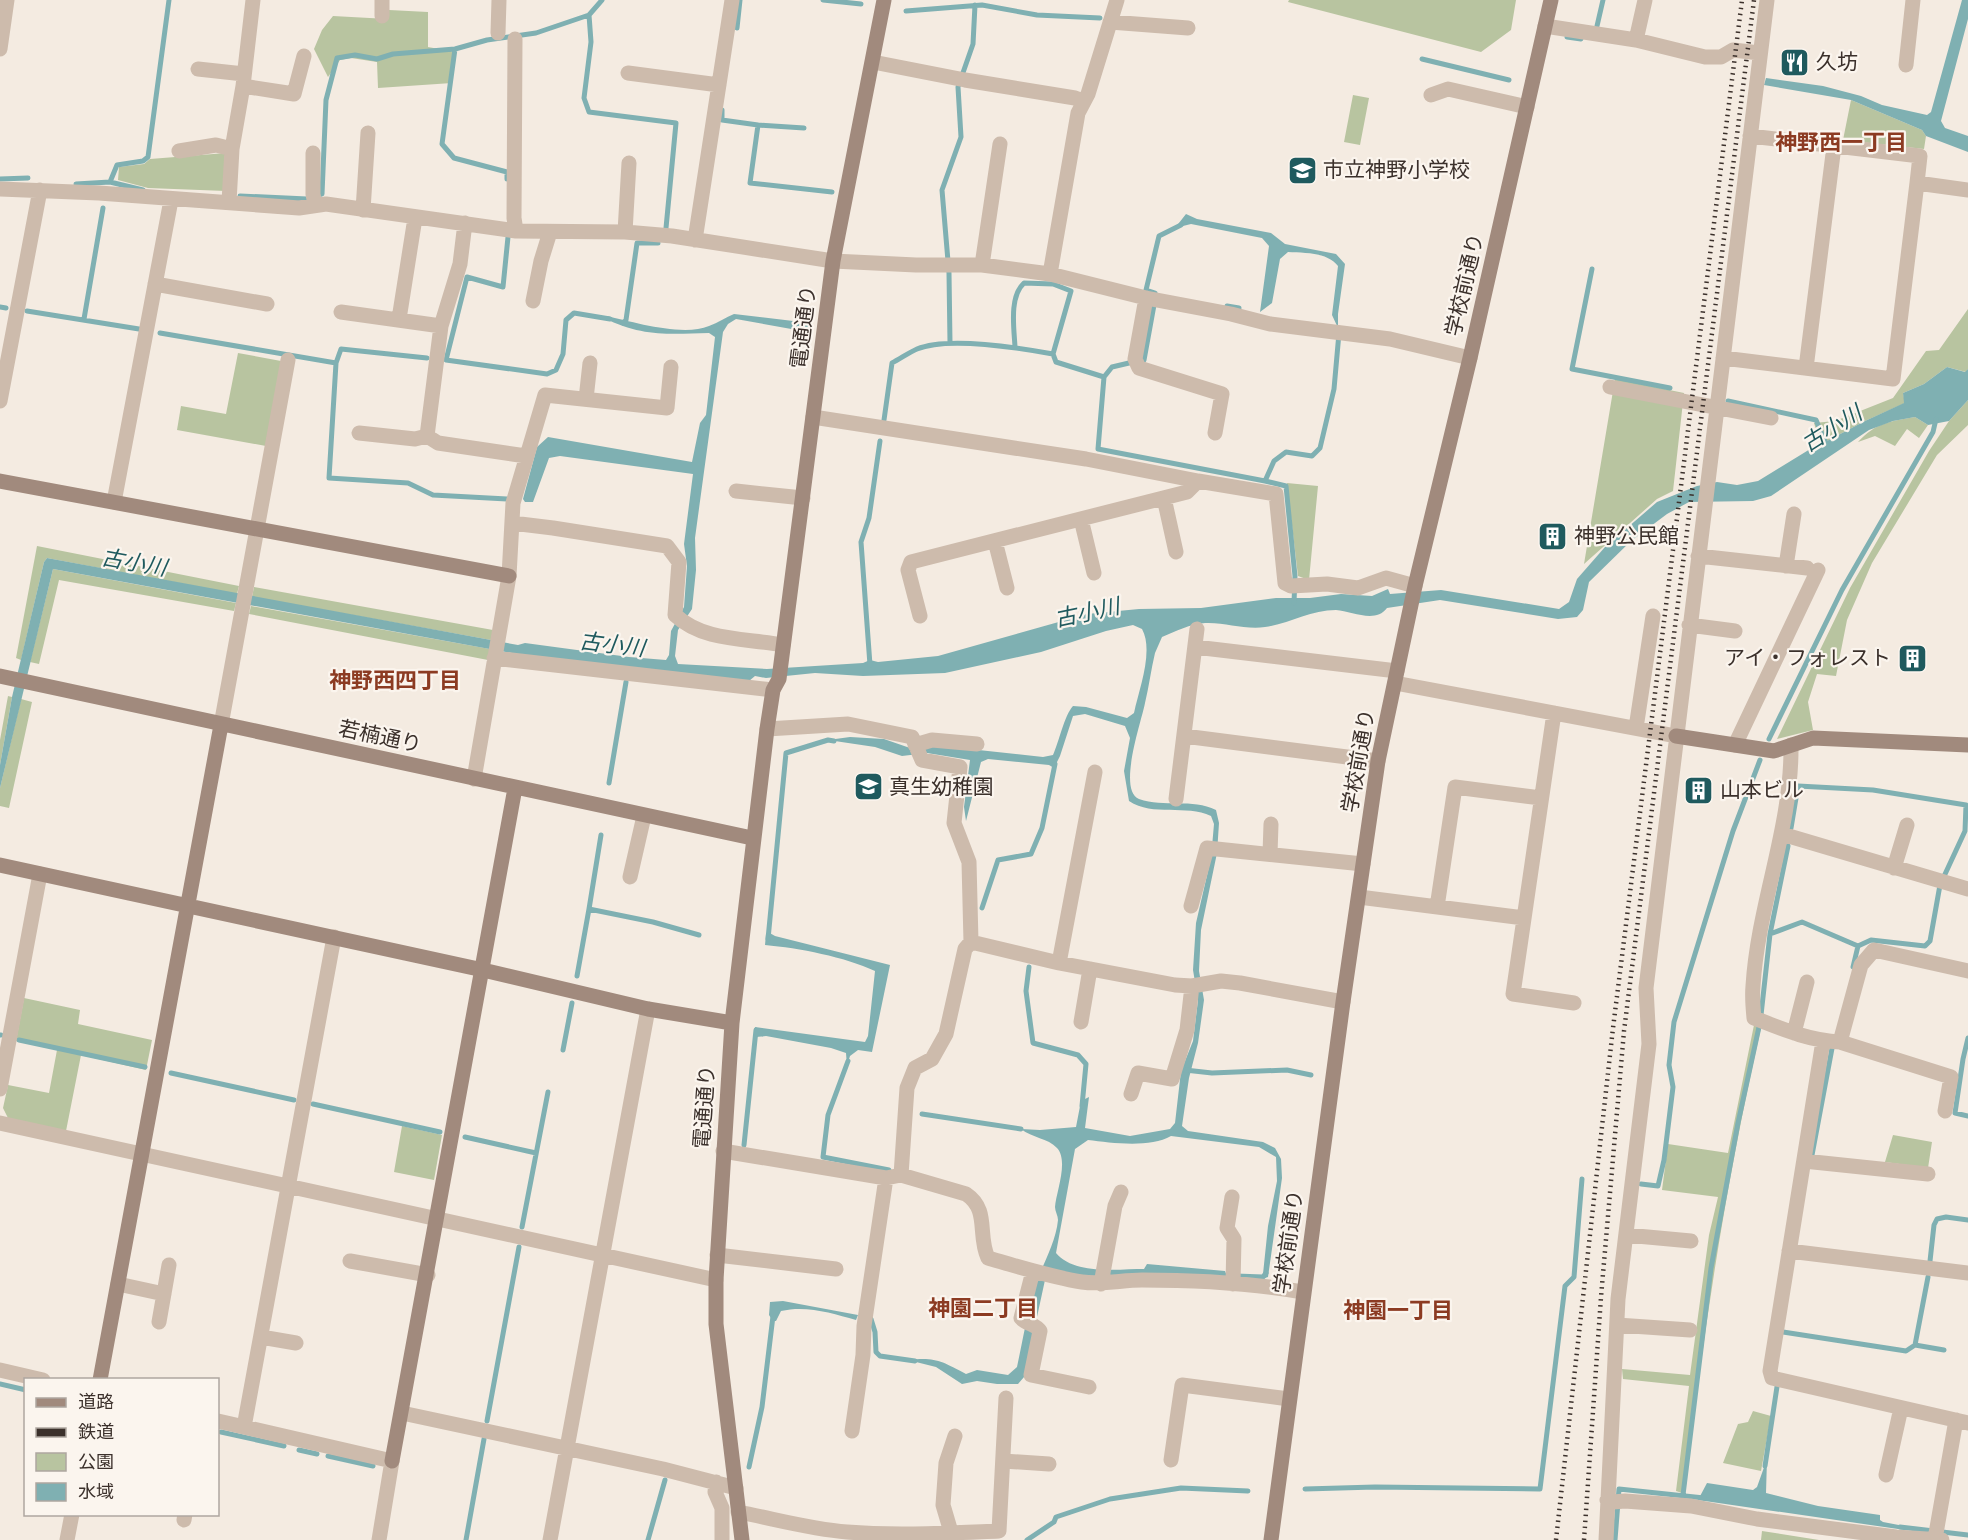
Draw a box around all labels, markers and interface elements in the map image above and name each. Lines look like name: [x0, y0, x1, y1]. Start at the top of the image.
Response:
restaurant icon: 久坊: [1779, 46, 1811, 78]
place label: 久坊: [1816, 50, 1858, 75]
district label: 神野西一丁目: [1775, 130, 1907, 156]
school or university icon: 市立神野小学校: [1286, 154, 1318, 186]
place label: 市立神野小学校: [1323, 158, 1470, 183]
street label: 学校前通り: [1441, 231, 1489, 339]
street label: 電通通り: [786, 284, 822, 370]
water label: 古小川: [1797, 399, 1869, 458]
building icon: 神野公民館: [1537, 520, 1569, 552]
place label: 神野公民館: [1574, 524, 1679, 549]
water label: 古小川: [99, 544, 171, 582]
water label: 古小川: [1052, 593, 1124, 633]
water label: 古小川: [578, 628, 648, 662]
building icon: アイ・フォレスト: [1896, 642, 1928, 674]
place label: アイ・フォレスト: [1724, 646, 1891, 671]
district label: 神野西四丁目: [329, 668, 461, 694]
street label: 学校前通り: [1338, 707, 1380, 815]
street label: 若楠通り: [336, 716, 424, 758]
school or university icon: 真生幼稚園: [852, 771, 884, 803]
building icon: 山本ビル: [1683, 774, 1715, 806]
place label: 真生幼稚園: [889, 775, 994, 800]
place label: 山本ビル: [1720, 778, 1804, 803]
street label: 電通通り: [690, 1064, 720, 1150]
street label: 学校前通り: [1269, 1188, 1309, 1296]
district label: 神園二丁目: [928, 1296, 1038, 1322]
district label: 神園一丁目: [1343, 1298, 1453, 1324]
legend: [24, 1378, 219, 1516]
text: 道路: [78, 1391, 114, 1413]
text: 鉄道: [78, 1421, 114, 1443]
text: 公園: [78, 1451, 114, 1473]
text: 水域: [78, 1481, 114, 1503]

